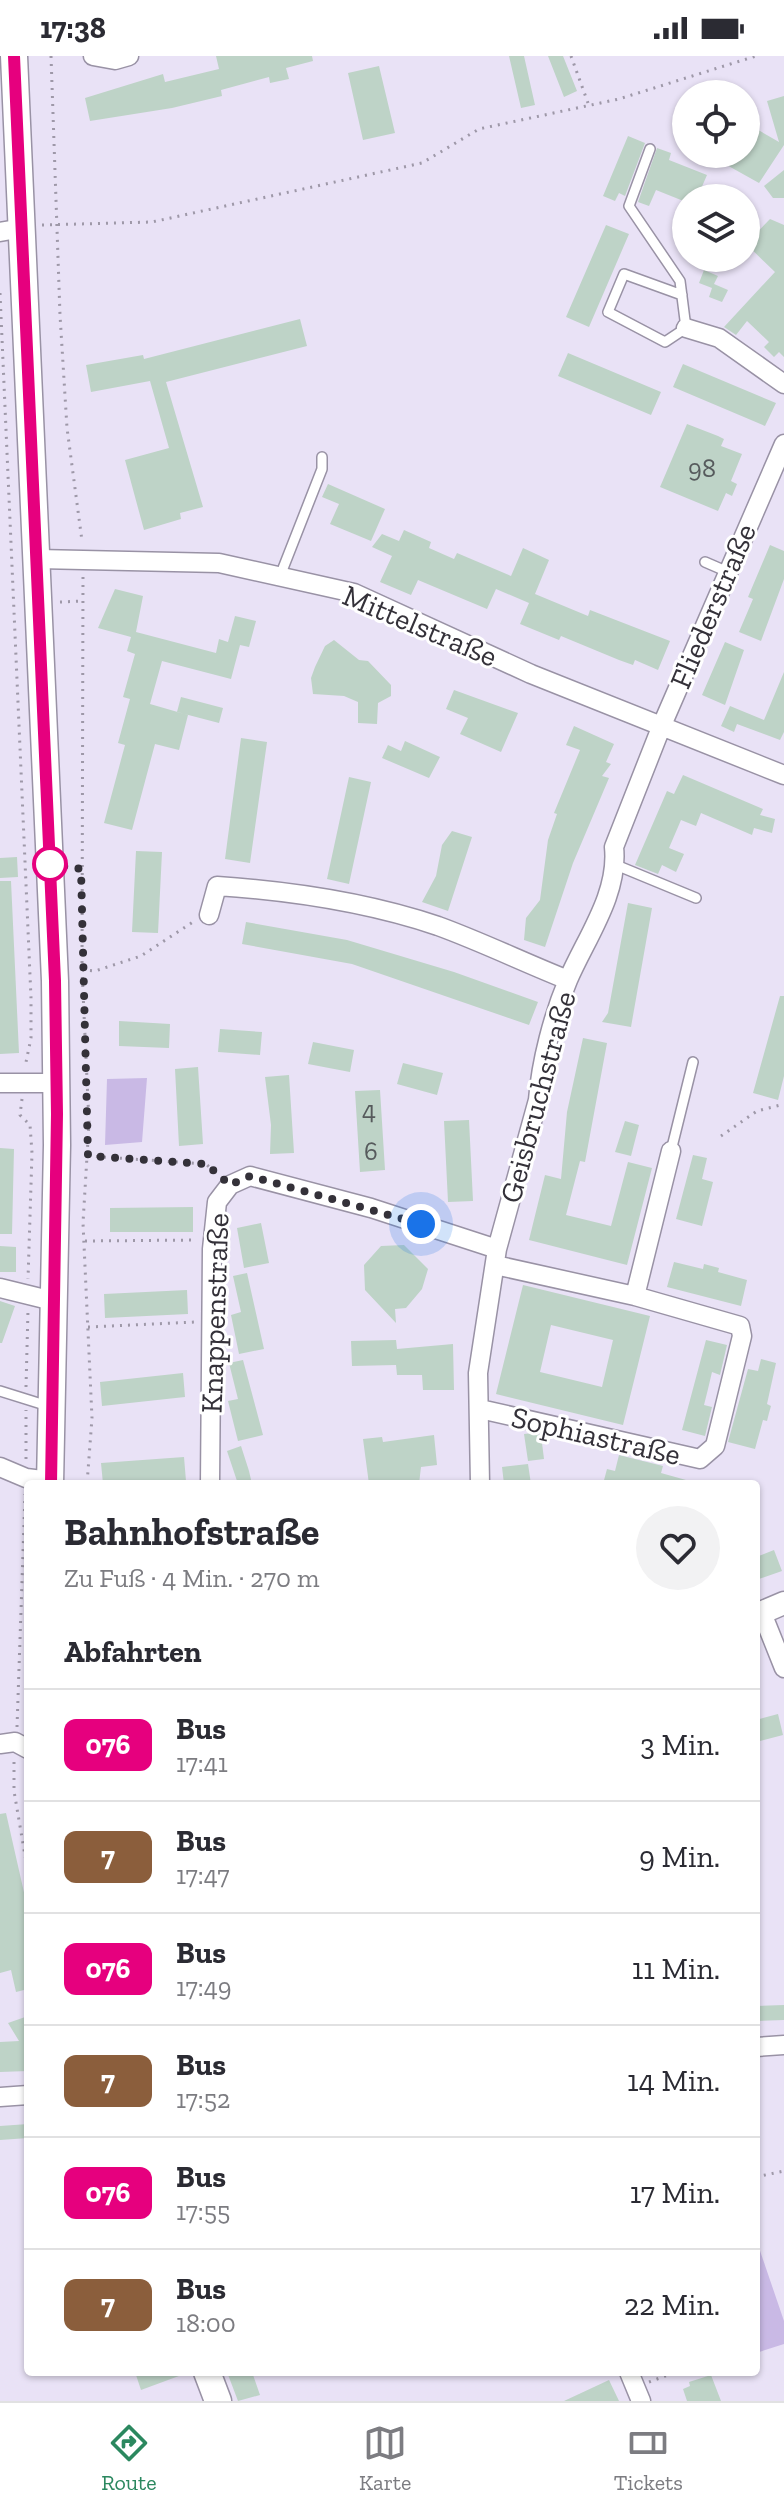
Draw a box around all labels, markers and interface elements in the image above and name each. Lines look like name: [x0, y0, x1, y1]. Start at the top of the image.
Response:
text: 17:38: [40, 10, 106, 46]
map controls: [672, 80, 760, 272]
button: locate: [672, 80, 760, 168]
button: layers: [672, 184, 760, 272]
house number: 98: [688, 452, 716, 484]
street label: Fliederstraße: [662, 518, 764, 694]
street label: Mittelstraße: [337, 577, 503, 675]
unlabelled marker: [33, 847, 67, 881]
street label: Geisbruchstraße: [492, 987, 584, 1207]
house number: 4: [362, 1094, 376, 1126]
house number: 6: [364, 1135, 378, 1167]
your location: [401, 1204, 441, 1244]
street label: Knappenstraße: [194, 1212, 236, 1414]
street label: Sophiastraße: [508, 1399, 684, 1473]
button: heart: [636, 1506, 720, 1590]
text: Bahnhofstraße: [64, 1509, 319, 1555]
text: Zu Fuß · 4 Min. · 270 m: [64, 1562, 319, 1594]
text: Abfahrten: [64, 1634, 202, 1670]
text: Bus: [176, 1711, 226, 1747]
text: 3 Min.: [640, 1727, 720, 1763]
text: 076: [86, 1728, 131, 1761]
text: 17:41: [176, 1747, 228, 1779]
text: Bus: [176, 1823, 226, 1859]
text: 9 Min.: [639, 1839, 720, 1875]
text: 7: [101, 1840, 115, 1873]
text: 17:47: [176, 1859, 229, 1891]
text: Bus: [176, 1935, 226, 1971]
text: 11 Min.: [632, 1951, 720, 1987]
text: 076: [86, 1952, 131, 1985]
text: 17:49: [176, 1971, 231, 2003]
text: Bus: [176, 2047, 226, 2083]
text: 14 Min.: [627, 2063, 720, 2099]
text: 7: [101, 2064, 115, 2097]
text: 17:52: [176, 2083, 230, 2115]
text: Bus: [176, 2159, 226, 2195]
text: 17 Min.: [630, 2175, 720, 2211]
text: 076: [86, 2176, 131, 2209]
text: 17:55: [176, 2195, 230, 2227]
text: Bus: [176, 2271, 226, 2307]
text: 22 Min.: [624, 2287, 720, 2323]
text: 7: [101, 2288, 115, 2321]
text: 18:00: [176, 2307, 236, 2339]
tab: Route: [101, 2421, 157, 2496]
tab: Karte: [359, 2421, 411, 2496]
tab: Tickets: [614, 2421, 683, 2496]

